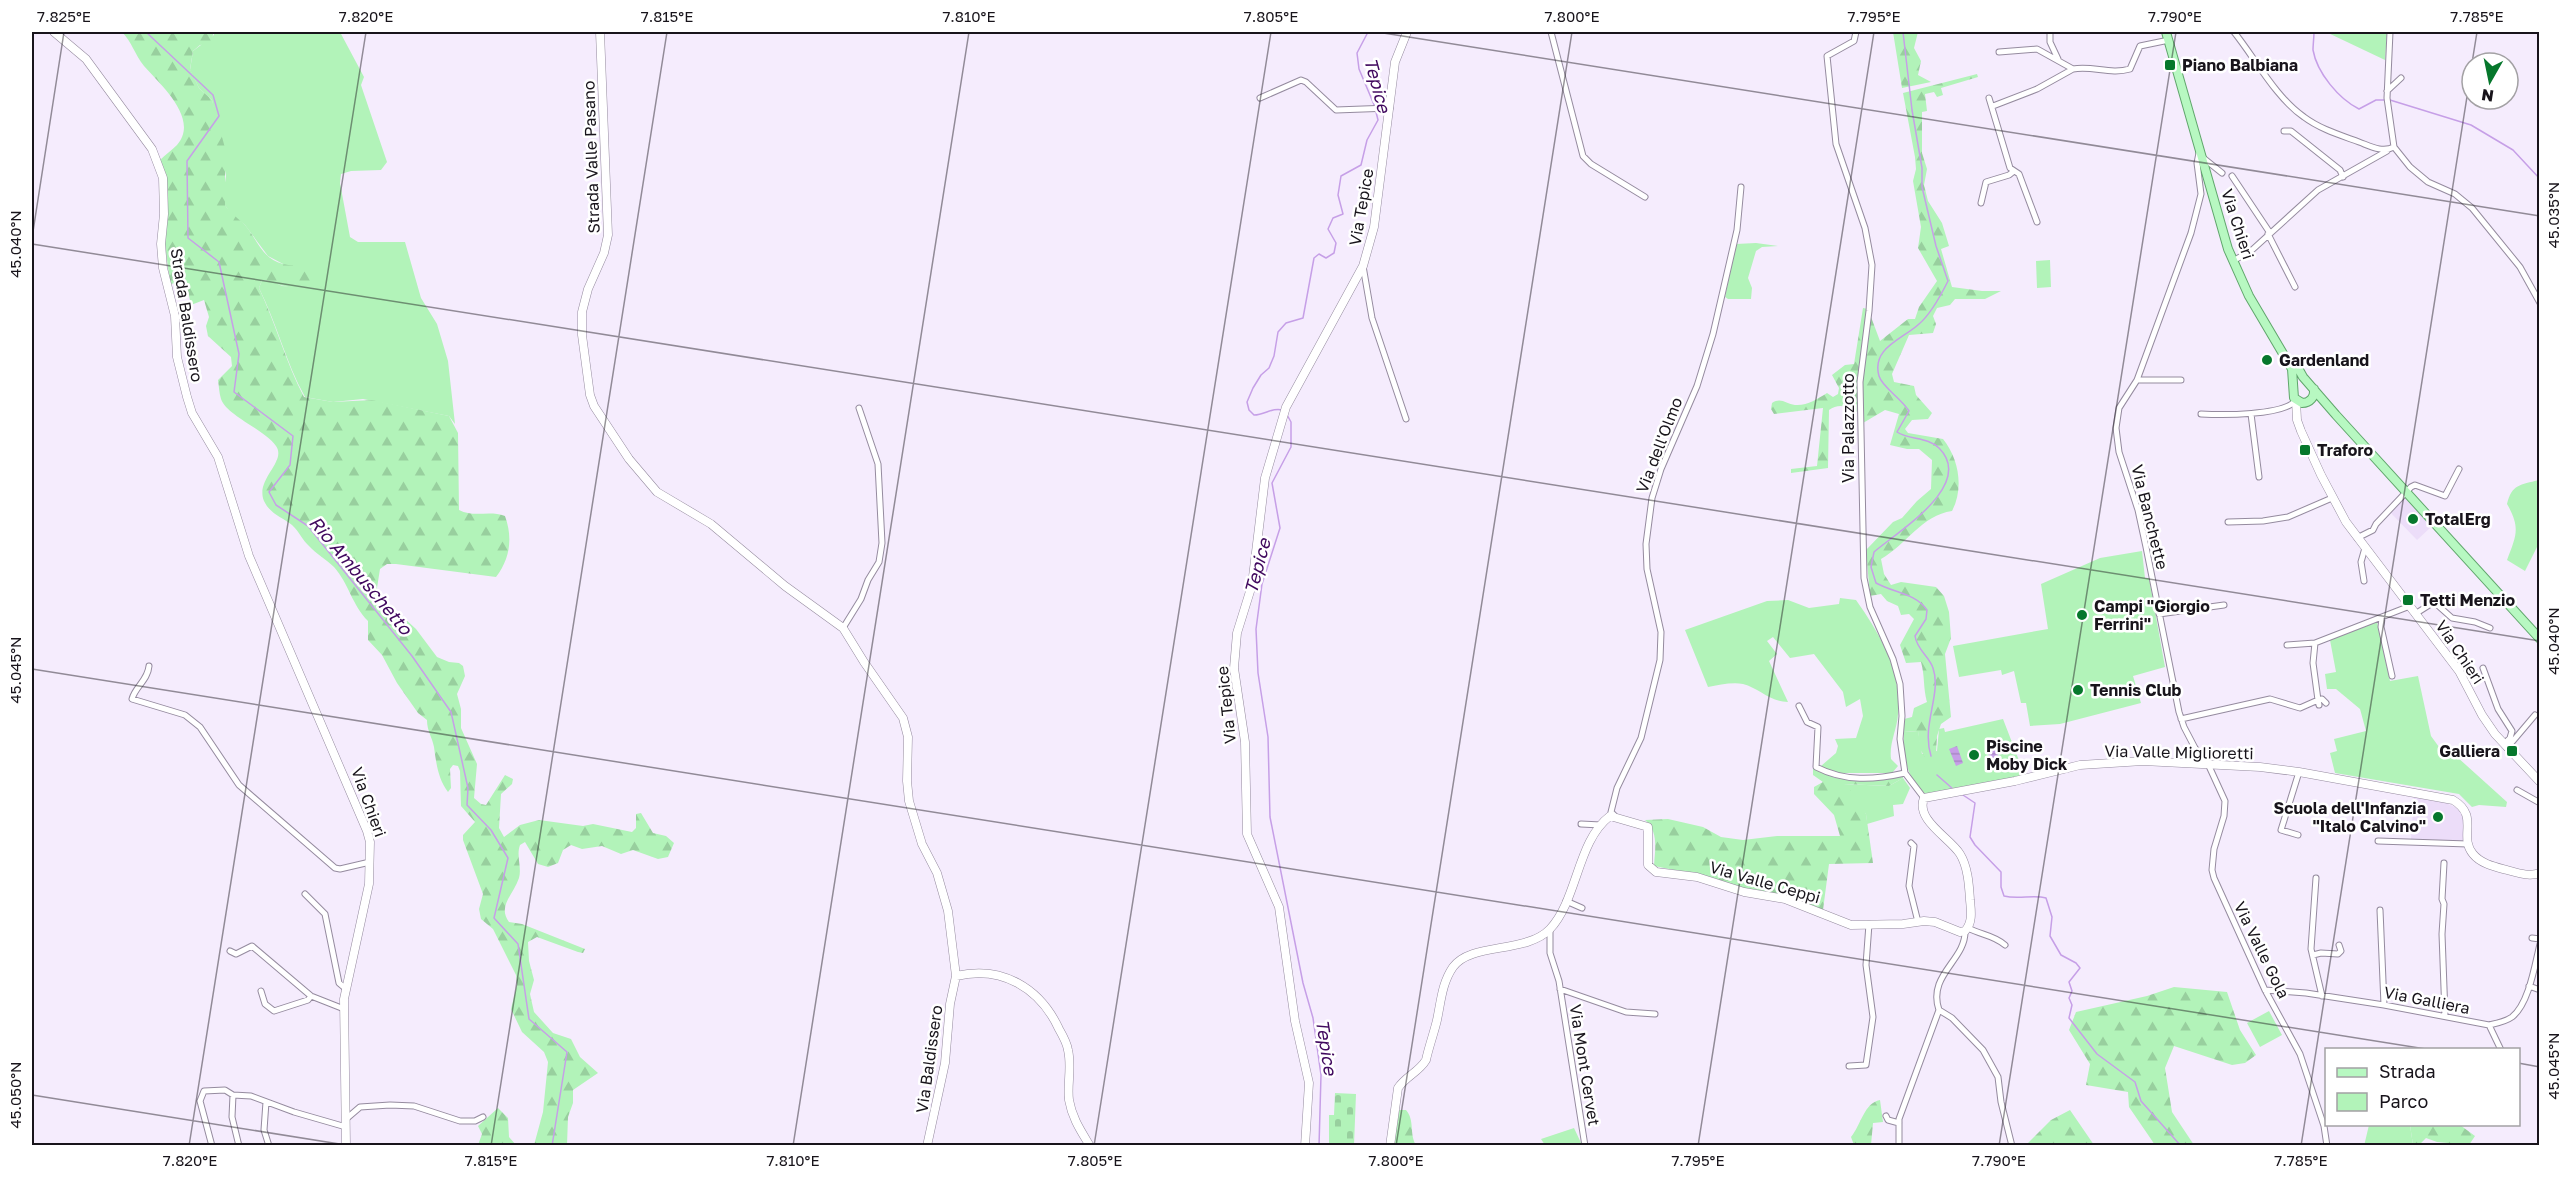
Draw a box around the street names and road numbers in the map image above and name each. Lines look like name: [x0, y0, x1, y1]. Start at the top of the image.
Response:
street label: Strada Valle Pasano: [578, 80, 604, 234]
street label: Via Tepice: [1344, 167, 1378, 247]
street label: Via Chieri: [2217, 186, 2259, 262]
street label: Strada Baldissero: [167, 247, 207, 383]
street label: Via Palazzotto: [1838, 373, 1858, 483]
street label: Via dell'Olmo: [1632, 394, 1686, 496]
street label: Via Banchette: [2127, 462, 2173, 572]
street label: Via Chieri: [2431, 616, 2489, 688]
street label: Via Tepice: [1212, 665, 1240, 745]
street label: Via Valle Miglioretti: [2104, 741, 2254, 763]
street label: Via Chieri: [347, 764, 391, 840]
street label: Via Valle Ceppi: [1707, 857, 1823, 907]
street label: Via Valle Gola: [2230, 898, 2294, 1002]
street label: Via Galliera: [2382, 982, 2472, 1018]
street label: Via Mont Cervet: [1566, 1003, 1604, 1127]
street label: Via Baldissero: [912, 1004, 946, 1114]

